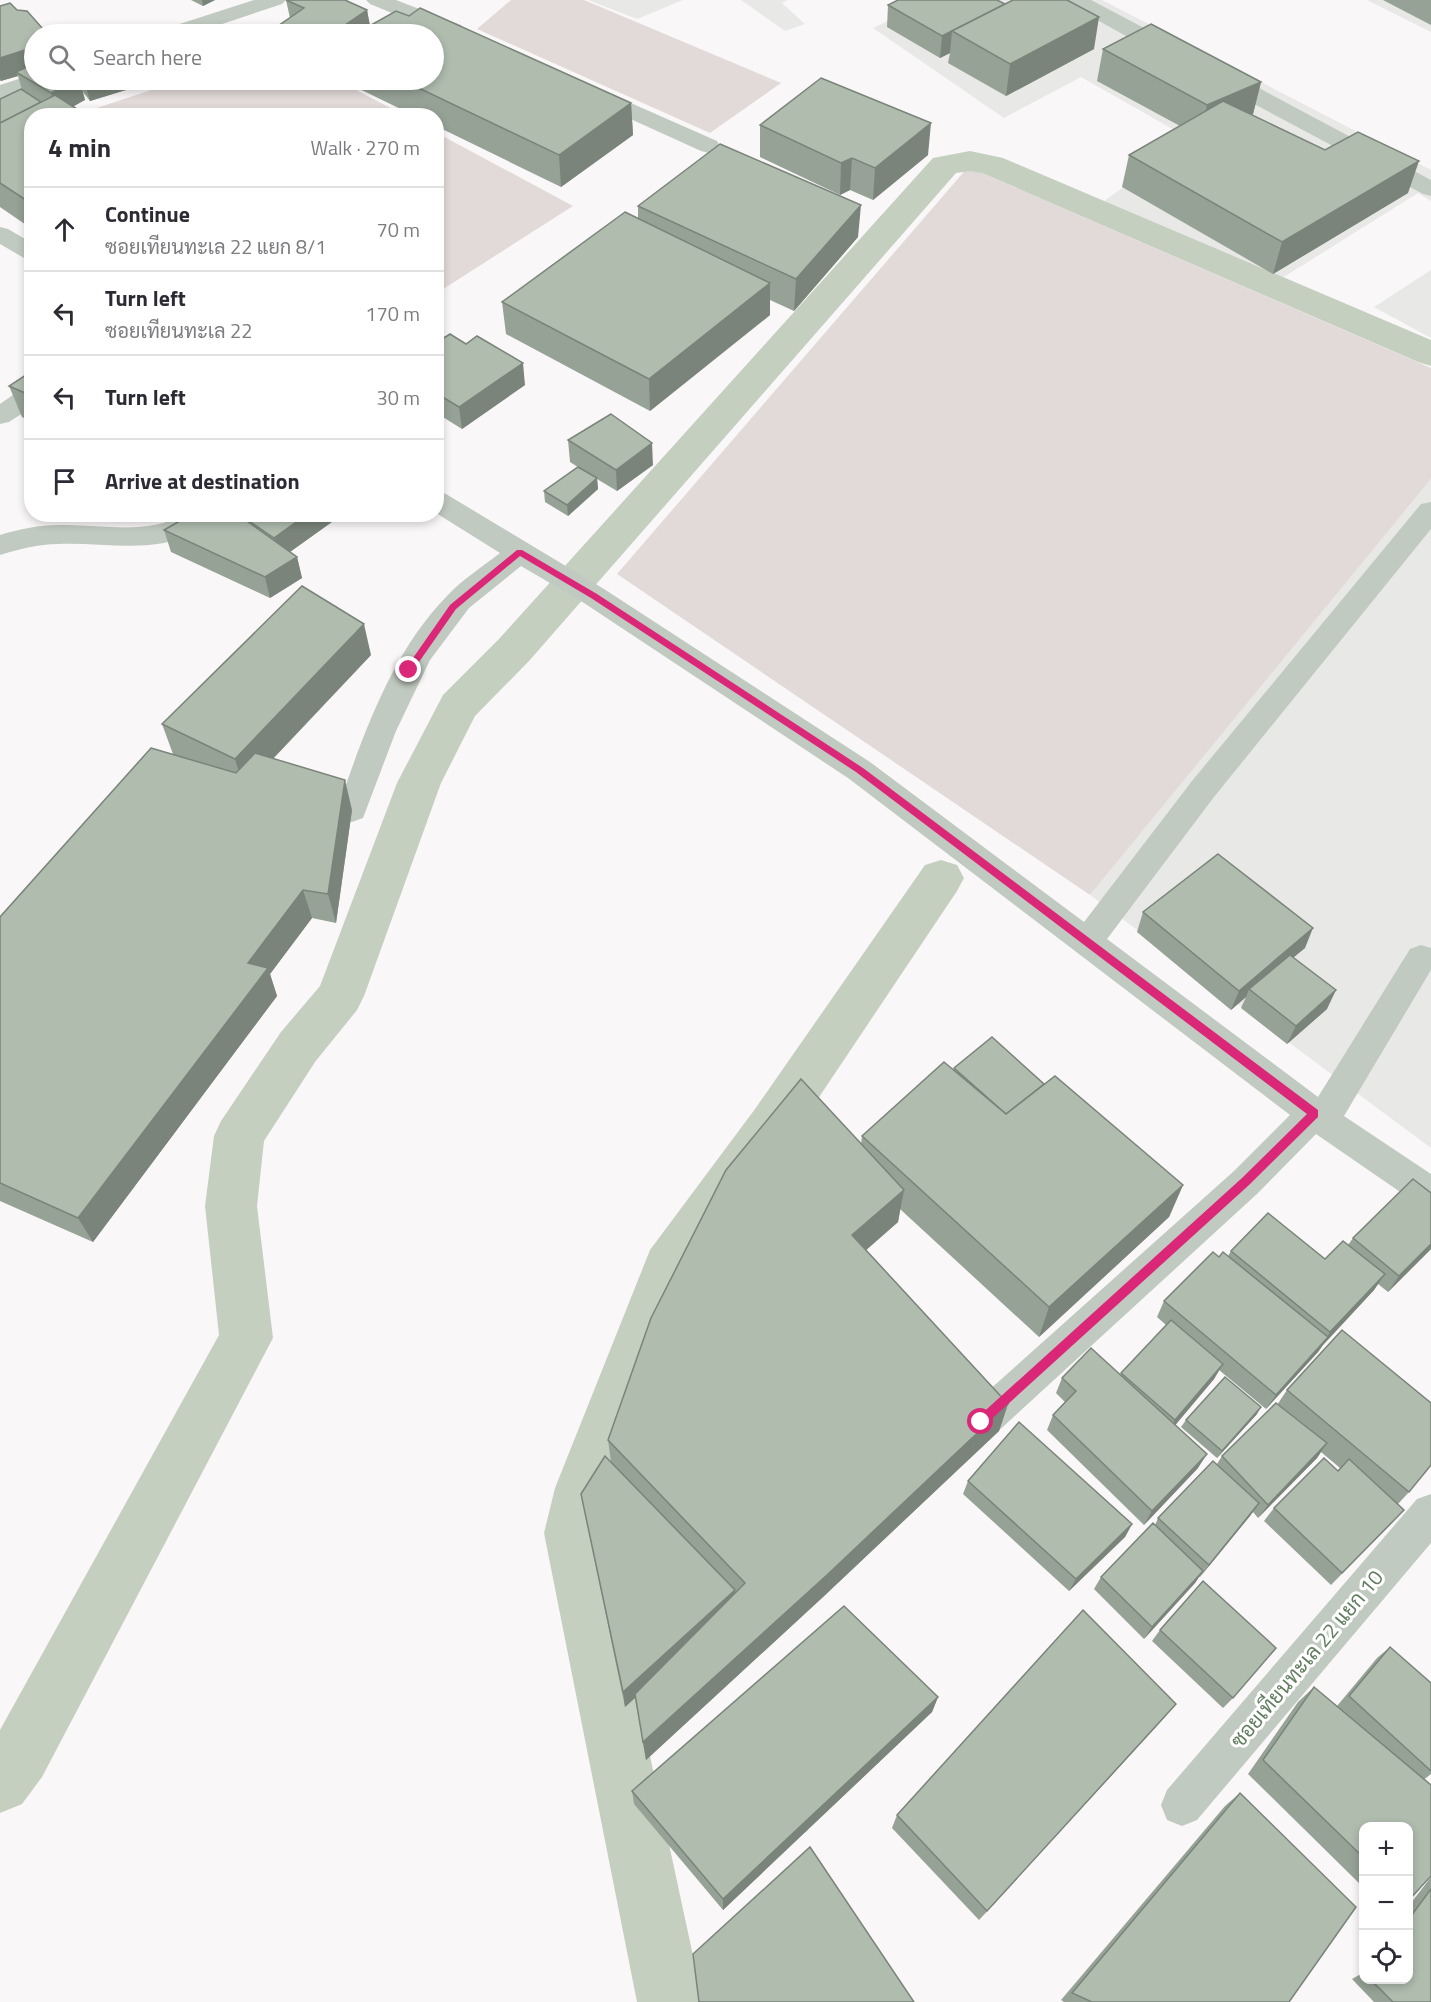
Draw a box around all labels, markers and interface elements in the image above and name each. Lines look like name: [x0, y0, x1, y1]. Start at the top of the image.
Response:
search box: [24, 24, 444, 90]
text: Search here: [93, 40, 202, 74]
icon: search: [45, 41, 78, 74]
text: 4 min: [48, 128, 111, 167]
text: Walk · 270 m: [311, 132, 420, 163]
text: Continue: [105, 197, 190, 231]
icon: ahead: [48, 213, 81, 246]
text: 70 m: [376, 214, 420, 245]
text: ซอยเทียนทะเล 22 แยก 8/1: [105, 231, 326, 262]
text: Turn left: [105, 281, 186, 315]
icon: left: [48, 297, 81, 330]
text: 170 m: [365, 298, 420, 329]
text: ซอยเทียนทะเล 22: [105, 315, 252, 346]
text: Turn left: [105, 380, 186, 414]
icon: left: [48, 381, 81, 414]
text: 30 m: [376, 382, 420, 413]
text: Arrive at destination: [105, 464, 300, 498]
icon: arrive: [48, 465, 81, 498]
route end: [395, 656, 421, 682]
route start: [967, 1408, 993, 1434]
street label: ซอยเทียนทะเล 22 แยก 10: [1222, 1562, 1390, 1754]
map controls: [1359, 1822, 1413, 1984]
button: +: [1359, 1822, 1413, 1876]
button: −: [1359, 1876, 1413, 1930]
button: locate: [1359, 1930, 1413, 1984]

